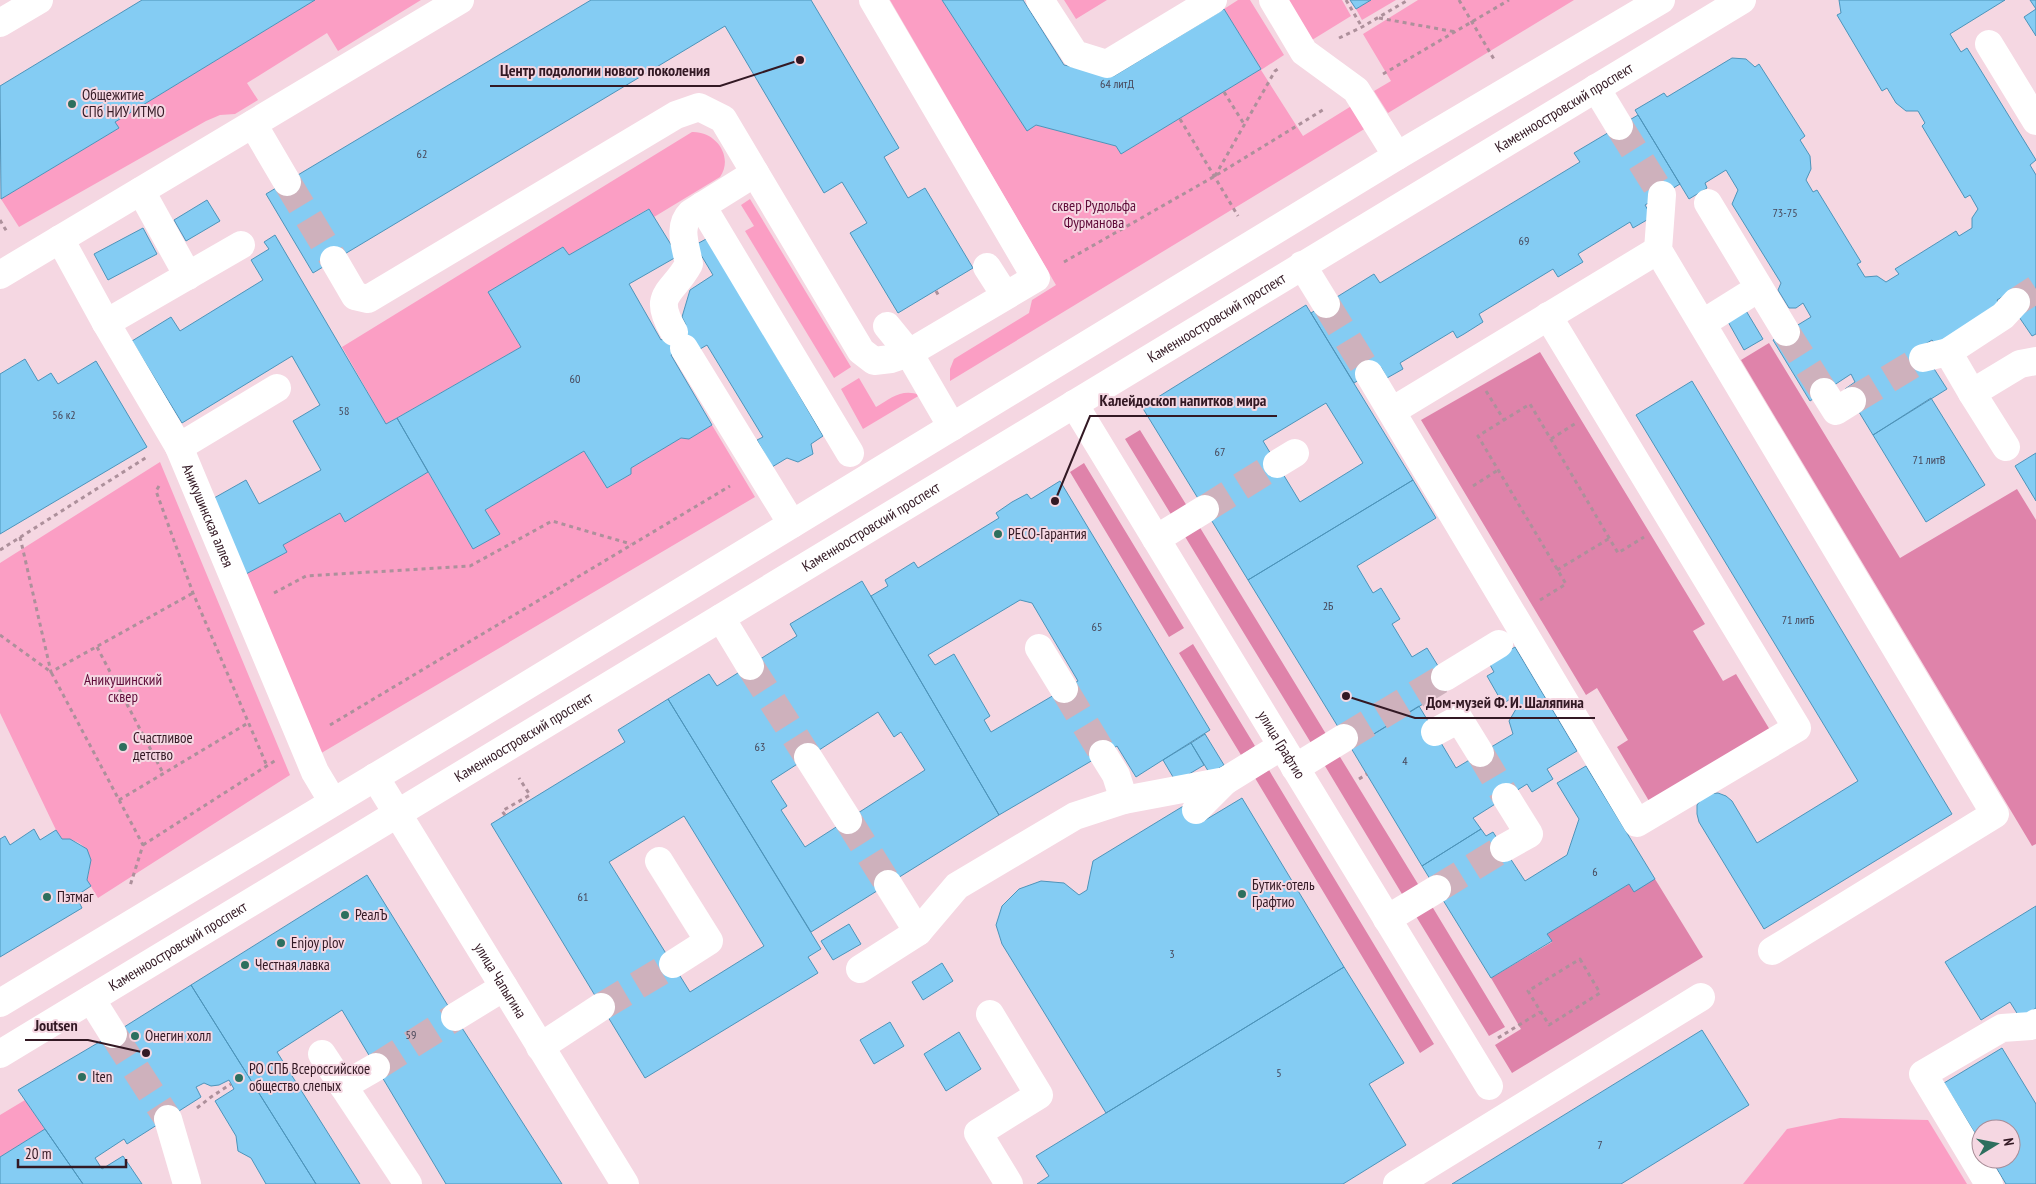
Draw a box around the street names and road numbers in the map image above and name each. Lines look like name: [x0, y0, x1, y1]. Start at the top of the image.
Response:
street label: Каменноостровский проспект: [1491, 58, 1636, 156]
street label: Каменноостровский проспект: [1144, 268, 1289, 367]
street label: Аникушинская аллея: [178, 461, 238, 570]
street label: Каменноостровский проспект: [798, 477, 943, 576]
street label: Каменноостровский проспект: [451, 688, 596, 786]
street label: улица Графтио: [1254, 707, 1310, 782]
street label: Каменноостровский проспект: [105, 897, 250, 995]
street label: улица Чапыгина: [470, 939, 531, 1022]

